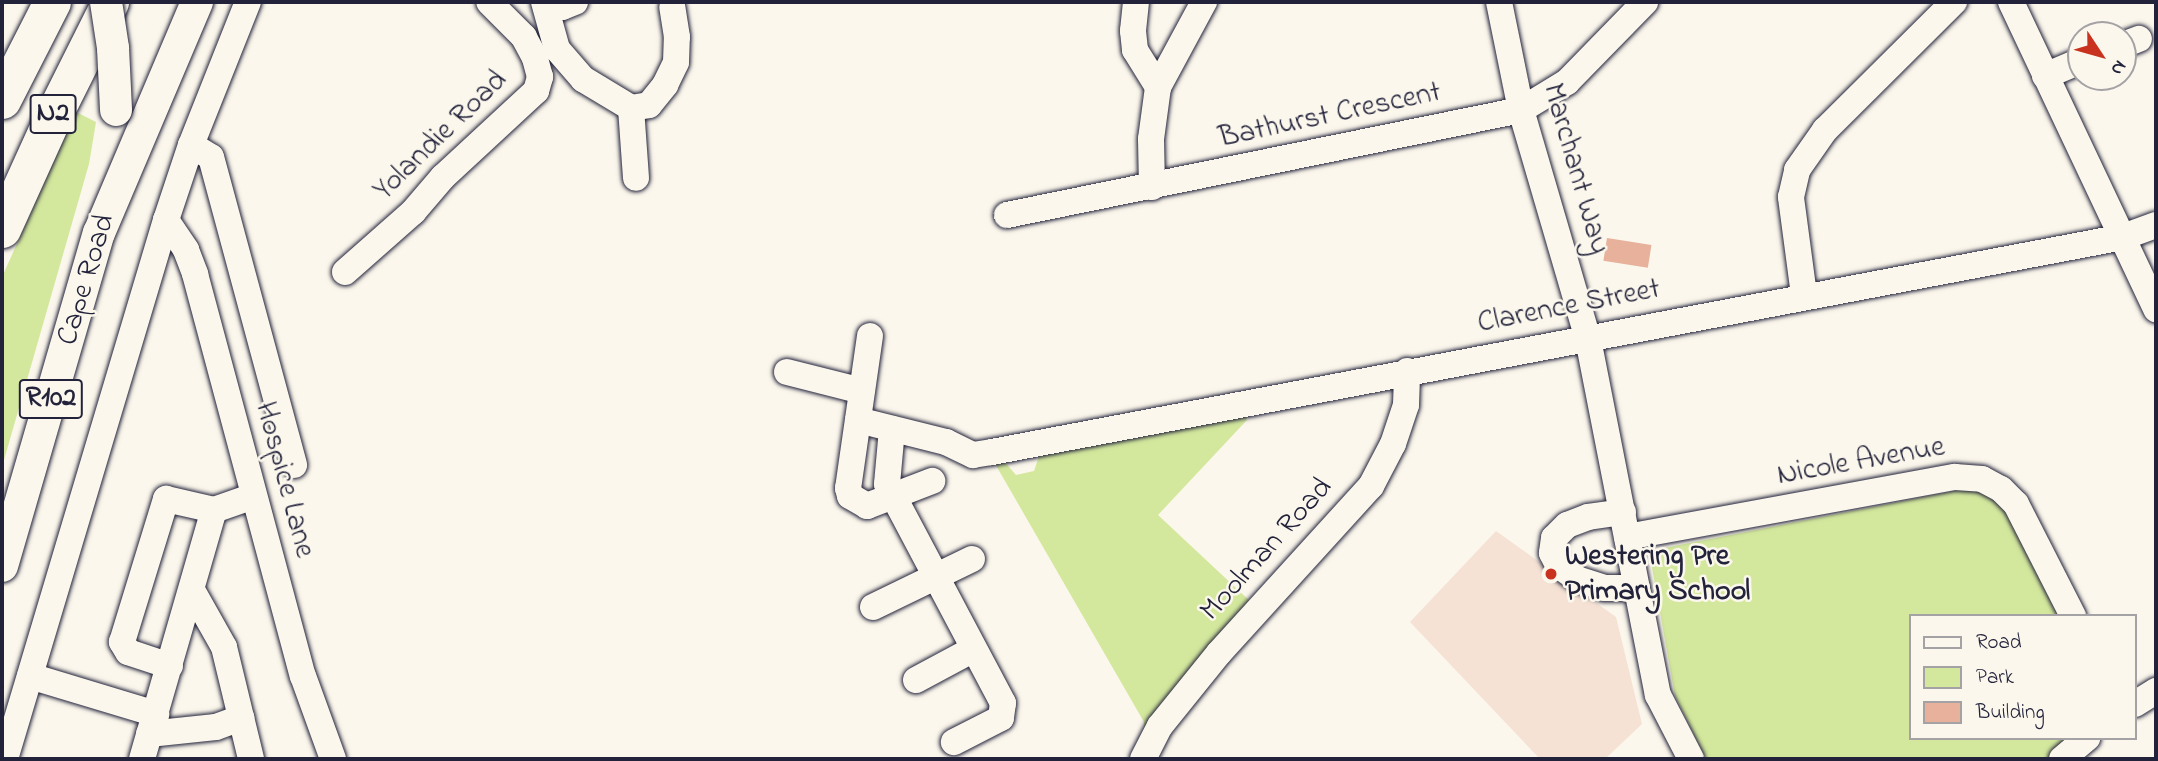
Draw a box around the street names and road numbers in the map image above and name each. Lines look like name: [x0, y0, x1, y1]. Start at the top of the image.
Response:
street label: Yolandie Road: [367, 63, 515, 209]
street label: Bathurst Crescent: [1216, 75, 1444, 157]
street label: Marchant Way: [1533, 79, 1617, 259]
road number: N2: [28, 90, 78, 138]
street label: Cape Road: [50, 210, 124, 350]
street label: Clarence Street: [1475, 272, 1663, 342]
road number: R102: [18, 374, 84, 424]
street label: Hospice Lane: [246, 398, 322, 562]
street label: Nicole Avenue: [1774, 430, 1948, 494]
street label: Moolman Road: [1193, 471, 1341, 629]

